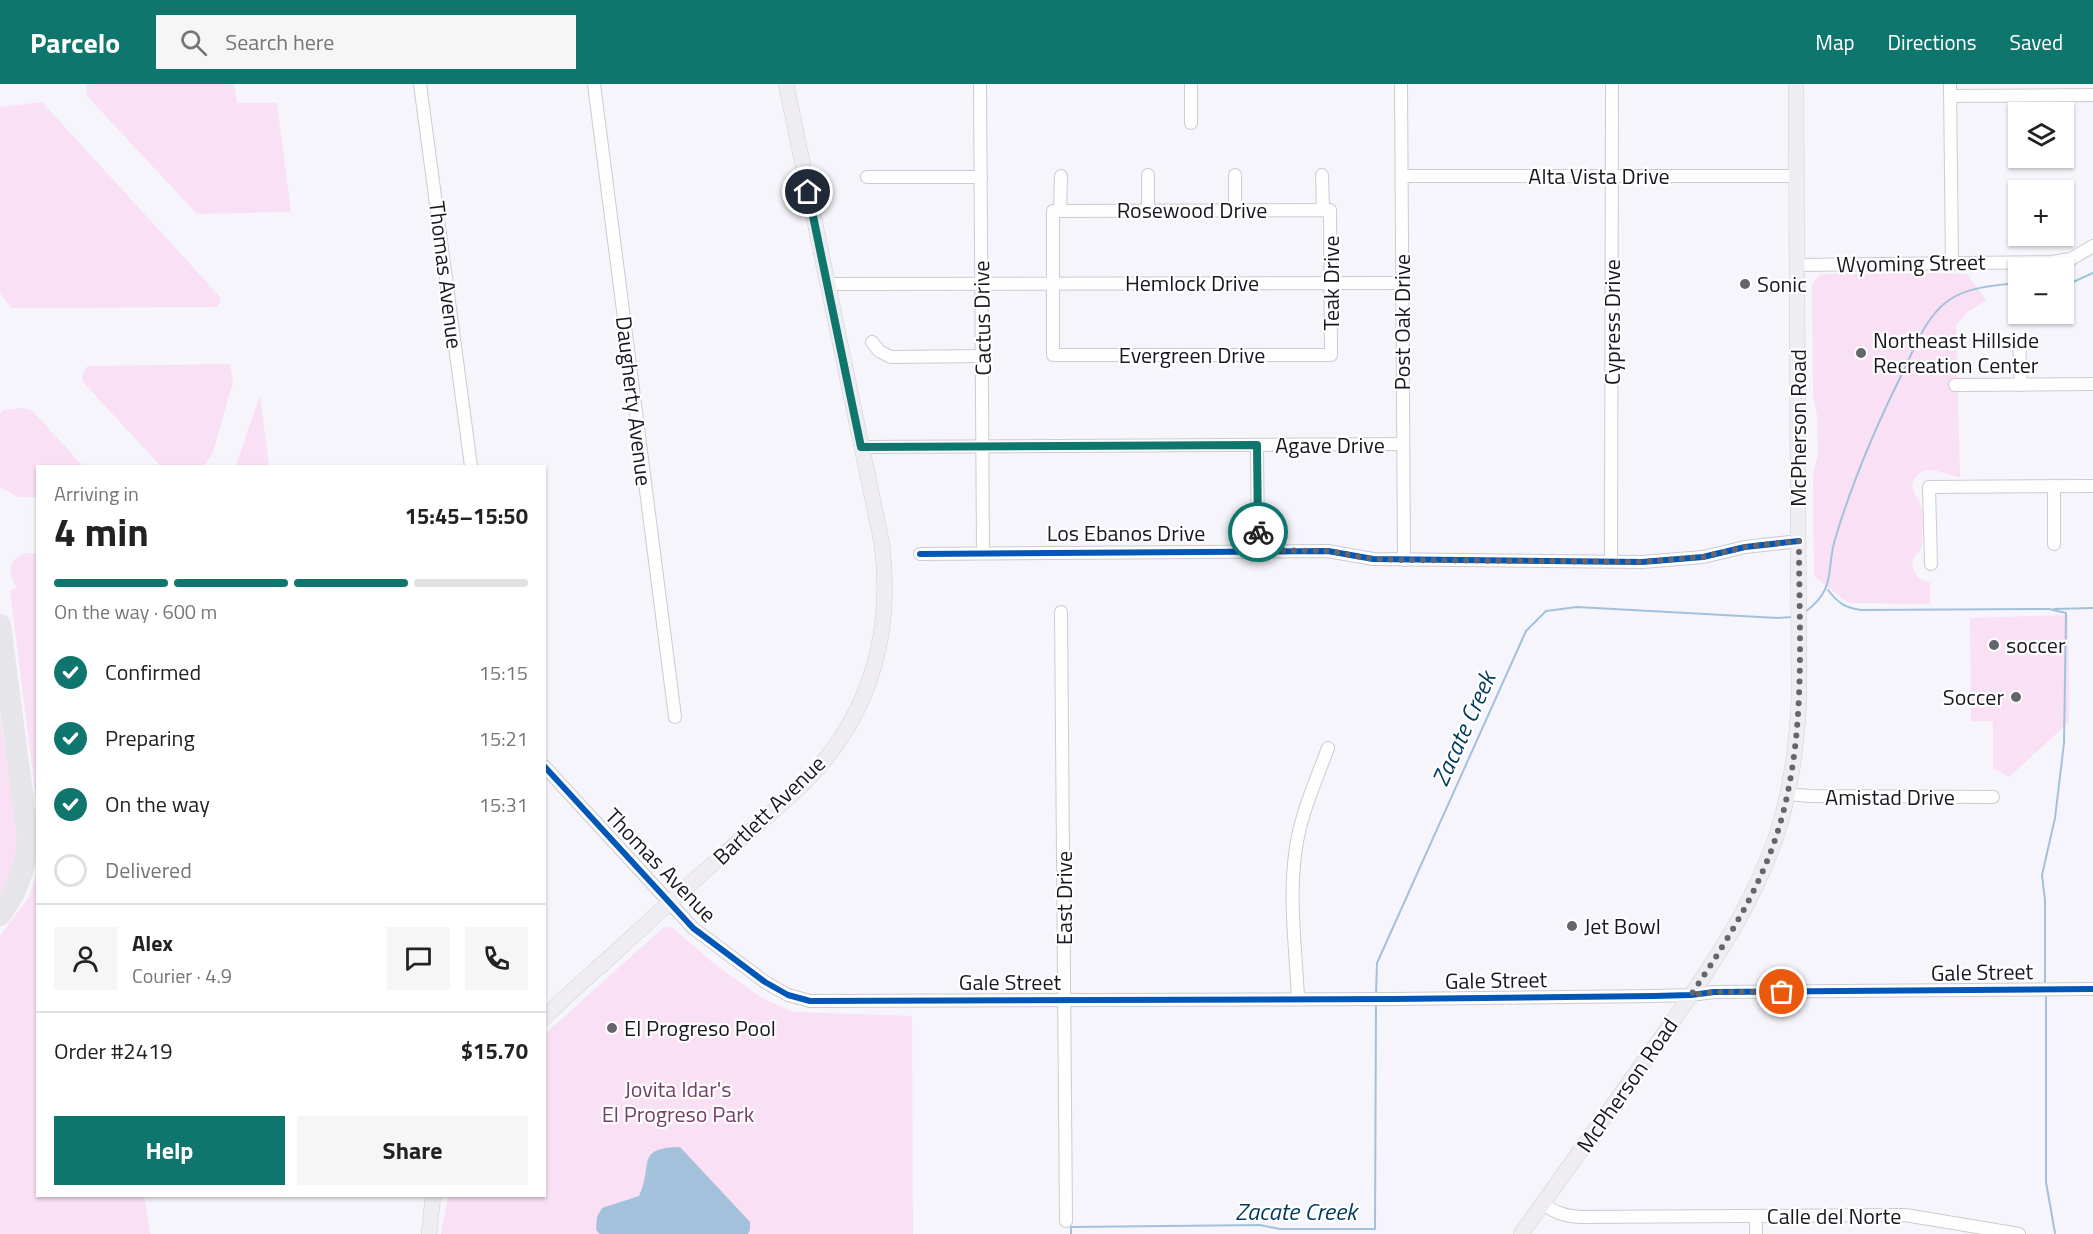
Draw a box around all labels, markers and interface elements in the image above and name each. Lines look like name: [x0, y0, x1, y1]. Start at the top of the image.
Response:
search box: [156, 15, 576, 69]
text: Parcelo: [30, 21, 120, 64]
text: Search here: [225, 25, 334, 59]
icon: search: [177, 26, 210, 59]
text: Map: [1815, 26, 1855, 58]
text: Directions: [1888, 26, 1977, 58]
text: Saved: [2010, 26, 2063, 58]
map controls: [2008, 102, 2074, 324]
button: layers: [2008, 102, 2074, 168]
street label: Alta Vista Drive: [1528, 159, 1670, 193]
pin: [782, 166, 833, 217]
icon: home: [791, 175, 824, 208]
button: +: [2008, 180, 2074, 246]
street label: Rosewood Drive: [1117, 193, 1267, 227]
street label: Thomas Avenue: [420, 199, 472, 351]
street label: Teak Drive: [1314, 235, 1348, 331]
street label: Wyoming Street: [1836, 245, 1986, 281]
street label: Post Oak Drive: [1385, 254, 1419, 390]
button: −: [2008, 258, 2074, 324]
street label: Cypress Drive: [1595, 259, 1629, 385]
street label: Cactus Drive: [964, 260, 1000, 376]
street label: Hemlock Drive: [1125, 266, 1259, 300]
place label: Sonic: [1757, 267, 1807, 301]
marker: Sonic: [1738, 277, 1752, 291]
street label: Daugherty Avenue: [607, 314, 661, 488]
place label: Northeast Hillside Recreation Center: [1873, 323, 2039, 382]
street label: Evergreen Drive: [1119, 338, 1265, 372]
marker: Northeast Hillside Recreation Center: [1854, 346, 1868, 360]
street label: McPherson Road: [1781, 349, 1815, 507]
street label: Agave Drive: [1275, 428, 1385, 462]
text: Arriving in: [54, 478, 139, 509]
text: 15:45–15:50: [405, 499, 528, 533]
text: 4 min: [54, 502, 149, 561]
courier: [1228, 502, 1288, 562]
street label: Los Ebanos Drive: [1047, 516, 1205, 550]
icon: bike: [1242, 516, 1275, 549]
text: On the way · 600 m: [54, 596, 217, 627]
place label: soccer: [2006, 628, 2066, 662]
marker: soccer: [1987, 638, 2001, 652]
text: Confirmed: [105, 655, 201, 689]
icon: check: [54, 656, 87, 689]
text: 15:15: [479, 657, 528, 688]
water label: Zacate Creek: [1422, 663, 1506, 791]
place label: Soccer: [1943, 680, 2004, 714]
marker: Soccer: [2009, 690, 2023, 704]
text: Preparing: [105, 721, 195, 755]
icon: check: [54, 722, 87, 755]
text: 15:21: [479, 723, 528, 754]
street label: Bartlett Avenue: [705, 747, 833, 873]
street label: Amistad Drive: [1825, 780, 1955, 814]
text: On the way: [105, 787, 210, 821]
icon: check: [54, 788, 87, 821]
text: 15:31: [479, 789, 528, 820]
street label: Thomas Avenue: [597, 800, 725, 930]
street label: East Drive: [1047, 851, 1081, 945]
text: Delivered: [105, 853, 192, 887]
place label: Jet Bowl: [1584, 909, 1661, 943]
marker: Jet Bowl: [1565, 919, 1579, 933]
text: Alex: [132, 926, 173, 960]
button: person: [54, 927, 117, 990]
button: chat: [387, 927, 450, 990]
button: phone: [465, 927, 528, 990]
street label: Gale Street: [1931, 954, 2034, 990]
text: Courier · 4.9: [132, 960, 232, 991]
street label: Gale Street: [1445, 962, 1548, 998]
street label: Gale Street: [959, 965, 1061, 999]
pin: [1756, 966, 1807, 1017]
icon: bag: [1765, 975, 1798, 1008]
place label: El Progreso Pool: [624, 1011, 776, 1045]
street label: McPherson Road: [1568, 1011, 1686, 1159]
marker: El Progreso Pool: [605, 1021, 619, 1035]
text: Order #2419: [54, 1034, 173, 1068]
text: $15.70: [461, 1034, 528, 1068]
park label: Jovita Idar's El Progreso Park: [602, 1072, 755, 1131]
button: Help: [54, 1116, 285, 1185]
button: Share: [297, 1116, 528, 1185]
water label: Zacate Creek: [1235, 1193, 1360, 1229]
street label: Calle del Norte: [1767, 1199, 1901, 1233]

